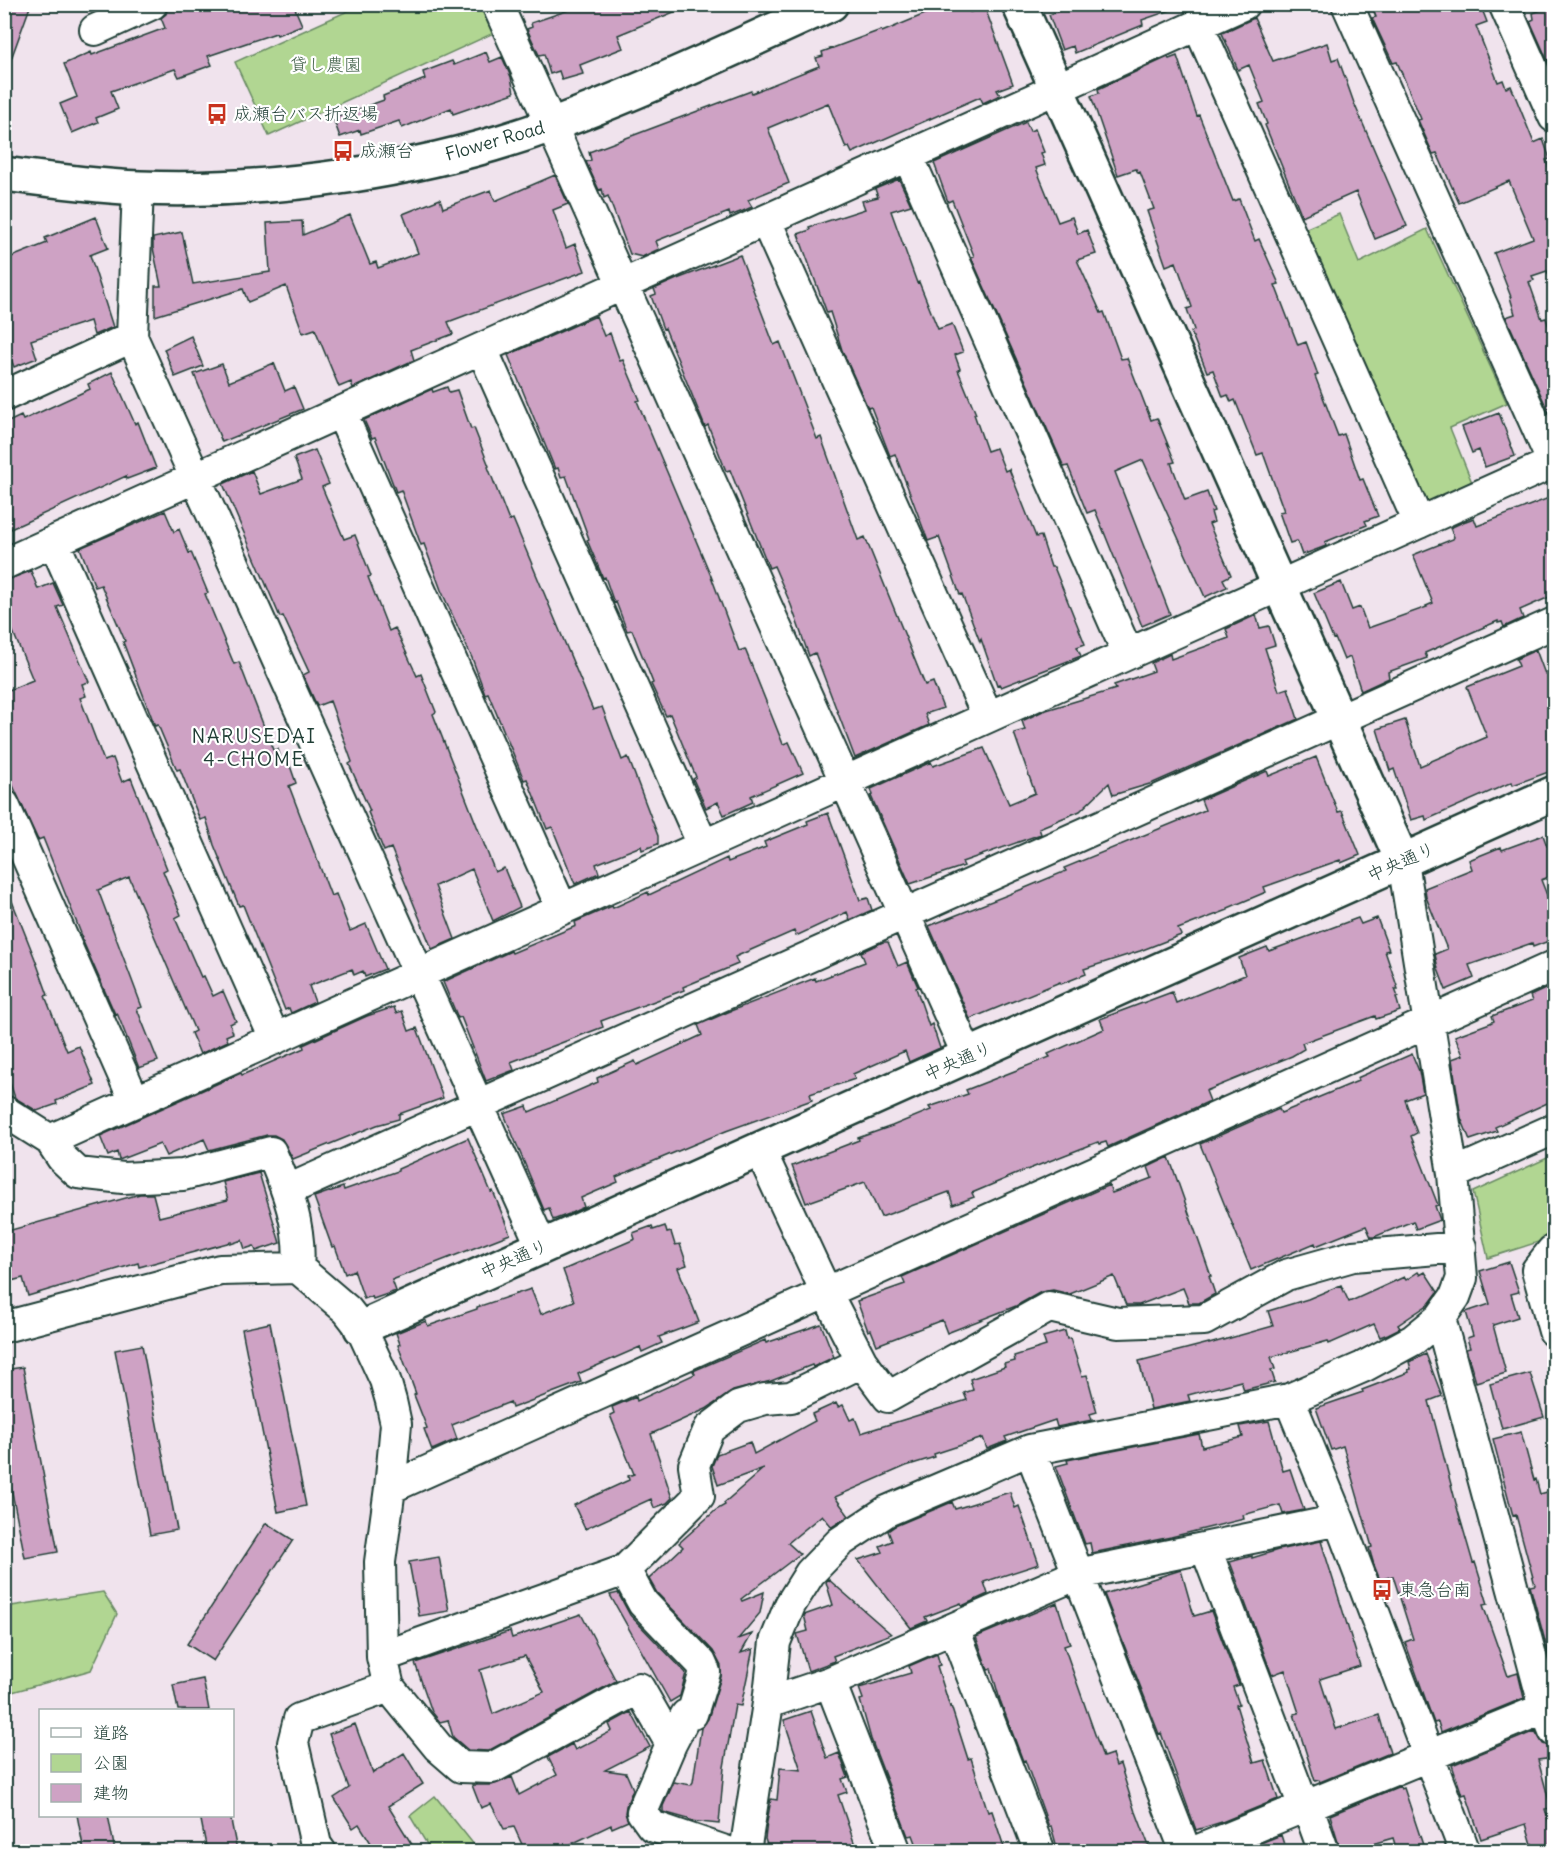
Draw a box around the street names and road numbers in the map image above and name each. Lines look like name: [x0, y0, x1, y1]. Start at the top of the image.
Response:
street label: Flower Road: [443, 115, 547, 166]
street label: 中央通り: [1363, 836, 1438, 887]
street label: 中央通り: [920, 1035, 995, 1086]
street label: 中央通り: [476, 1233, 551, 1284]

